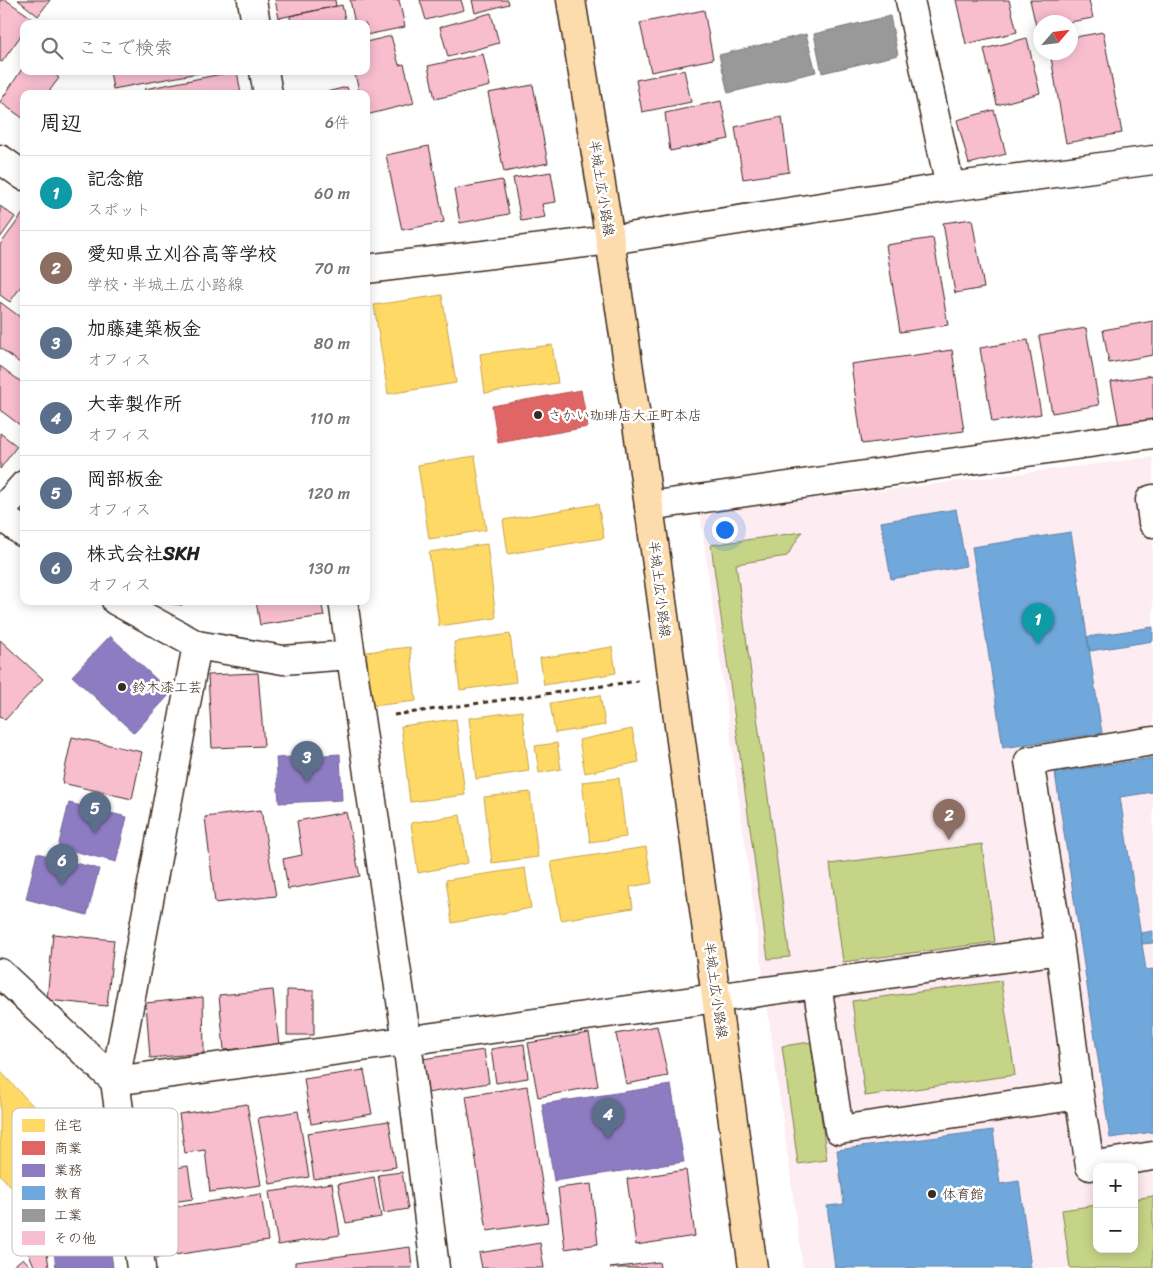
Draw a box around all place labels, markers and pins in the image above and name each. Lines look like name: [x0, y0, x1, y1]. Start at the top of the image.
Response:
place label: さかい珈琲店大正町本店: [548, 403, 702, 428]
marker: さかい珈琲店大正町本店: [532, 409, 544, 421]
pin: 1: [1022, 603, 1054, 644]
place label: 鈴木漆工芸: [132, 675, 202, 700]
marker: 鈴木漆工芸: [116, 681, 128, 693]
pin: 3: [291, 741, 323, 782]
pin: 5: [79, 792, 111, 833]
pin: 2: [933, 799, 965, 840]
pin: 6: [46, 844, 78, 885]
pin: 4: [592, 1098, 624, 1139]
place label: 体育館: [942, 1182, 984, 1207]
marker: 体育館: [926, 1188, 938, 1200]

